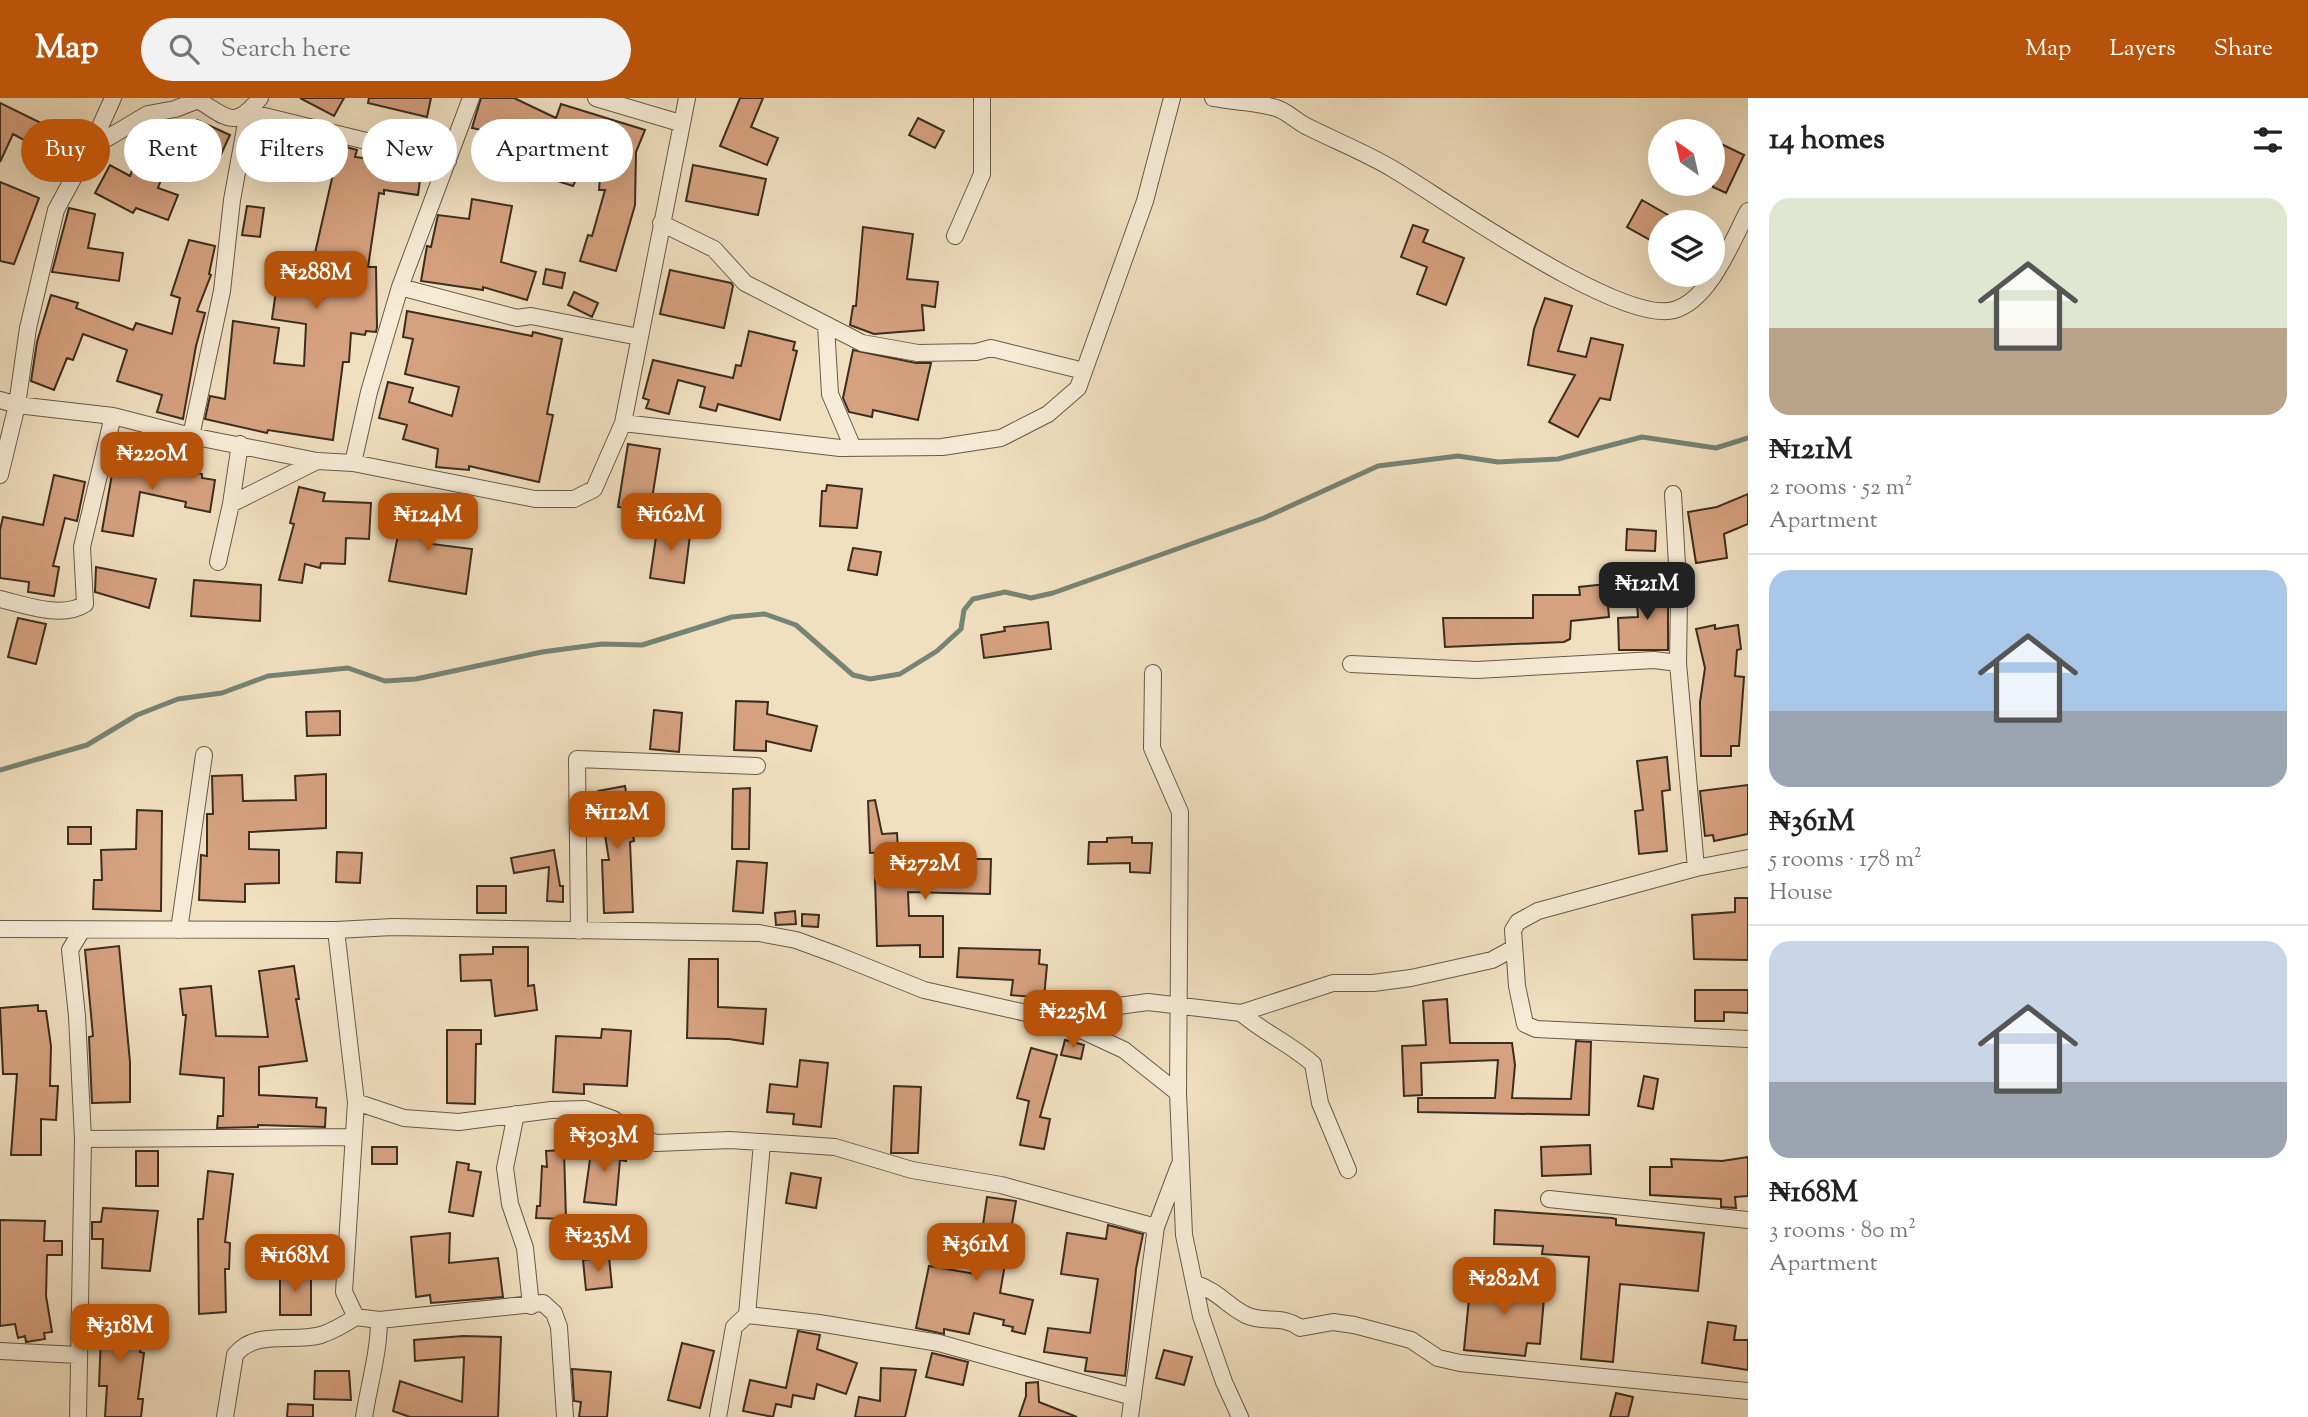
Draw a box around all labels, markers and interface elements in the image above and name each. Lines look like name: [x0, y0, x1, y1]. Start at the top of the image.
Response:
search box: [141, 18, 631, 81]
text: Map: [35, 25, 99, 73]
icon: search: [165, 30, 203, 68]
text: Search here: [221, 31, 351, 68]
text: Map: [2025, 32, 2071, 66]
text: Layers: [2109, 32, 2176, 66]
text: Share: [2214, 32, 2273, 66]
chip: Buy: [21, 119, 110, 182]
chip: Rent: [124, 119, 222, 182]
chip: Filters: [236, 119, 348, 182]
chip: New: [362, 119, 457, 182]
chip: Apartment: [471, 119, 633, 182]
north arrow: [1648, 119, 1726, 196]
map controls: [1648, 119, 1725, 287]
text: 14 homes: [1769, 119, 1885, 162]
icon: filters: [2249, 121, 2287, 159]
button: layers: [1648, 210, 1725, 287]
icon: home: [1965, 243, 2091, 369]
pin: ₦288M: [267, 252, 365, 311]
text: ₦288M: [280, 257, 352, 290]
text: ₦121M: [1769, 429, 1853, 472]
pin: ₦220M: [103, 432, 201, 492]
text: ₦220M: [116, 438, 188, 471]
text: 2 rooms · 52 m²: [1769, 472, 1912, 505]
pin: ₦124M: [379, 494, 477, 553]
pin: ₦162M: [622, 494, 720, 553]
text: ₦124M: [394, 499, 462, 532]
text: ₦162M: [637, 499, 705, 532]
text: Apartment: [1769, 505, 1878, 538]
pin: ₦121M: [1598, 562, 1696, 622]
text: ₦121M: [1615, 568, 1679, 601]
icon: home: [1965, 615, 2091, 741]
pin: ₦112M: [568, 792, 666, 851]
text: ₦112M: [585, 797, 649, 830]
text: ₦361M: [1769, 801, 1855, 844]
pin: ₦272M: [876, 842, 974, 902]
text: 5 rooms · 178 m²: [1769, 844, 1922, 877]
text: ₦272M: [890, 848, 960, 881]
text: House: [1769, 877, 1833, 910]
icon: home: [1965, 986, 2091, 1112]
pin: ₦225M: [1024, 990, 1122, 1050]
text: ₦225M: [1039, 996, 1107, 1029]
pin: ₦303M: [555, 1114, 653, 1174]
text: ₦303M: [570, 1120, 638, 1153]
text: ₦168M: [1769, 1172, 1858, 1215]
pin: ₦235M: [549, 1214, 647, 1274]
text: 3 rooms · 80 m²: [1769, 1215, 1916, 1248]
text: ₦235M: [565, 1220, 631, 1253]
pin: ₦361M: [927, 1224, 1025, 1283]
text: ₦361M: [943, 1229, 1009, 1262]
pin: ₦168M: [246, 1234, 344, 1294]
text: ₦168M: [261, 1240, 329, 1273]
text: Apartment: [1769, 1248, 1878, 1281]
pin: ₦282M: [1455, 1258, 1553, 1317]
text: ₦282M: [1469, 1263, 1539, 1296]
pin: ₦318M: [71, 1304, 169, 1364]
text: ₦318M: [87, 1310, 153, 1343]

